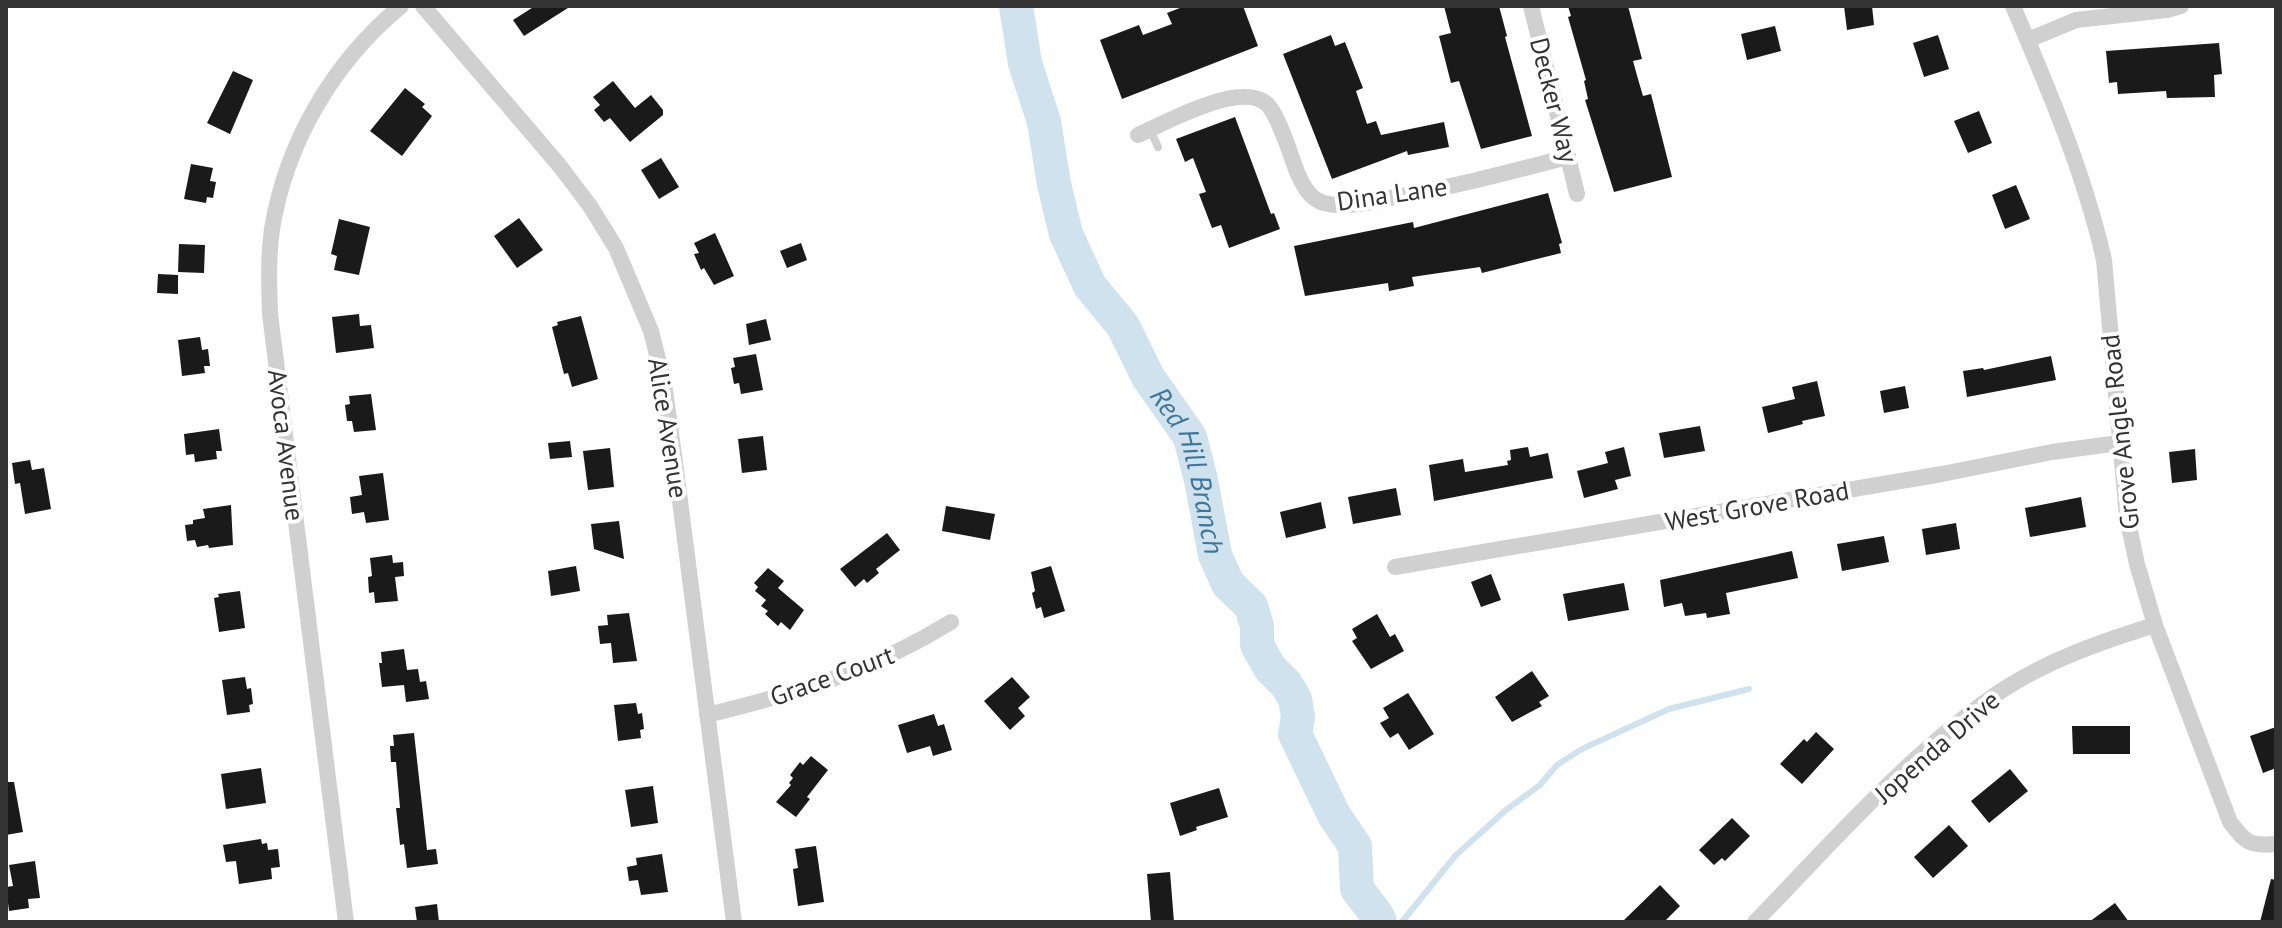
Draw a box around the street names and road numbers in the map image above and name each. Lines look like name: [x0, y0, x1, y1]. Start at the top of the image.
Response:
street label: Decker Way: [1523, 34, 1586, 166]
street label: Dina Lane: [1335, 169, 1449, 218]
street label: Grove Angle Road: [2093, 333, 2146, 531]
street label: Alice Avenue: [641, 356, 696, 500]
street label: Avoca Avenue: [261, 367, 312, 523]
street label: West Grove Road: [1662, 473, 1851, 538]
street label: Grace Court: [765, 638, 898, 713]
street label: Jopenda Drive: [1867, 683, 2006, 811]

